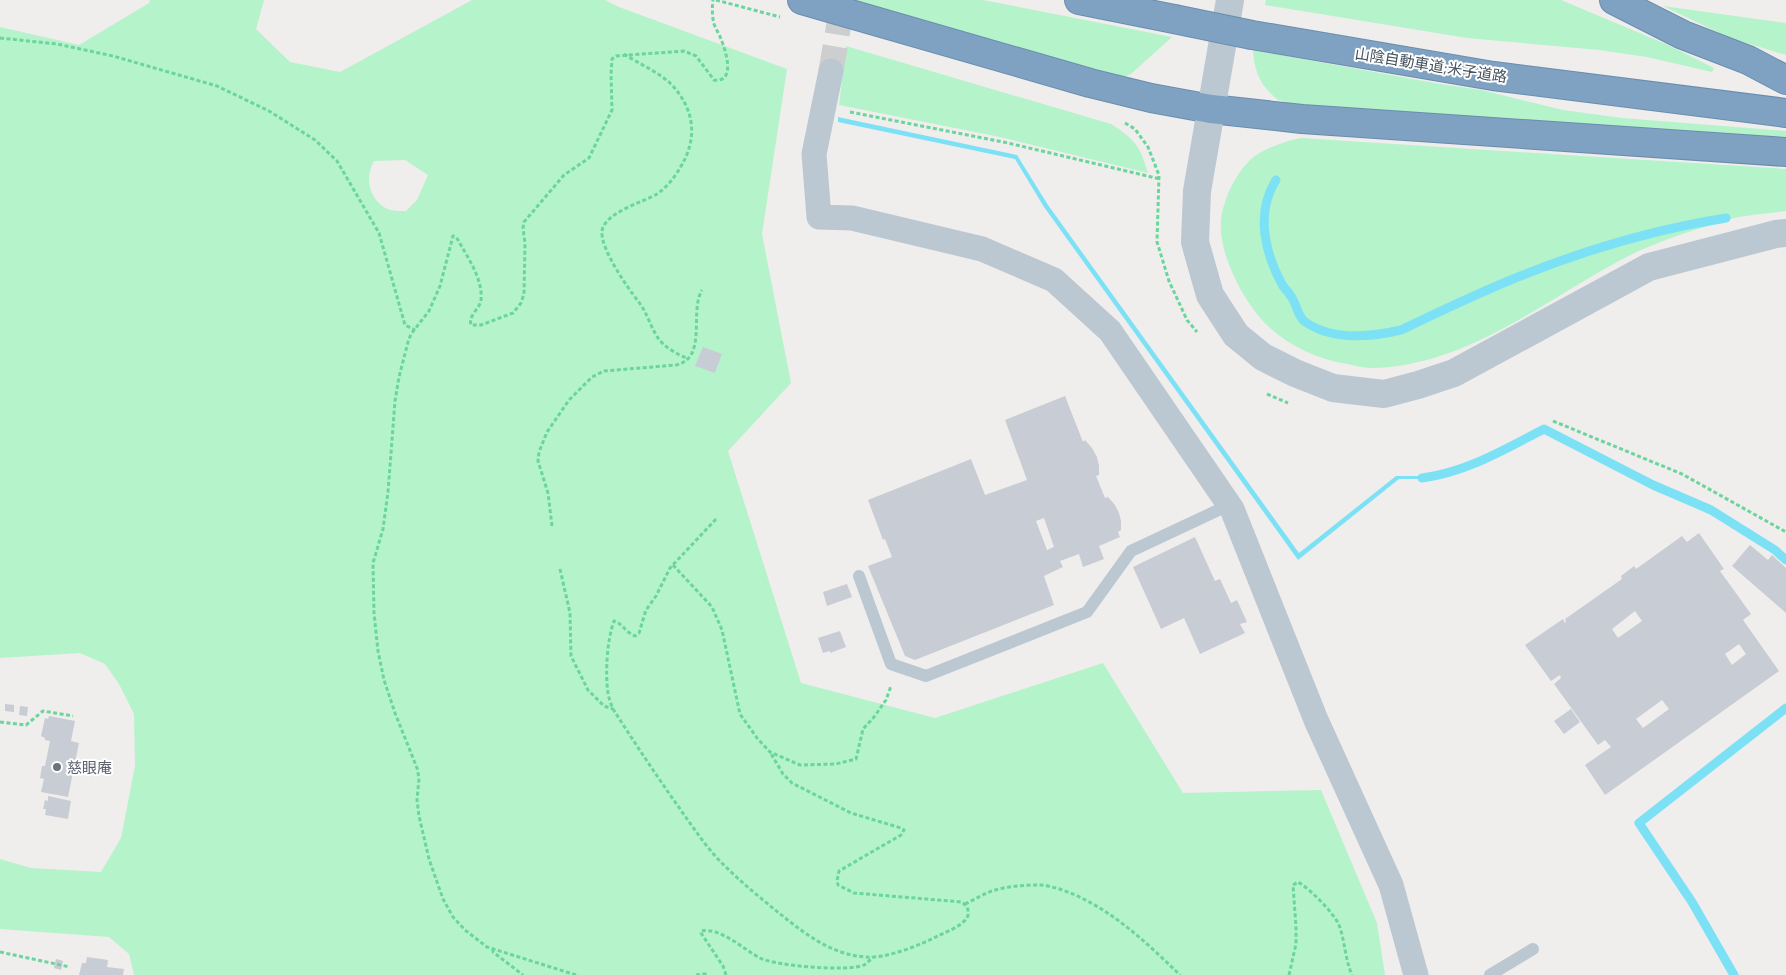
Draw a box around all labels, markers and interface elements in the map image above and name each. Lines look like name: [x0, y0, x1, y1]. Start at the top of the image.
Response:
street label: 山陰自動車道;米子道路: [1353, 42, 1509, 88]
place label: 慈眼庵: [67, 756, 112, 779]
marker: 慈眼庵: [51, 761, 63, 773]

